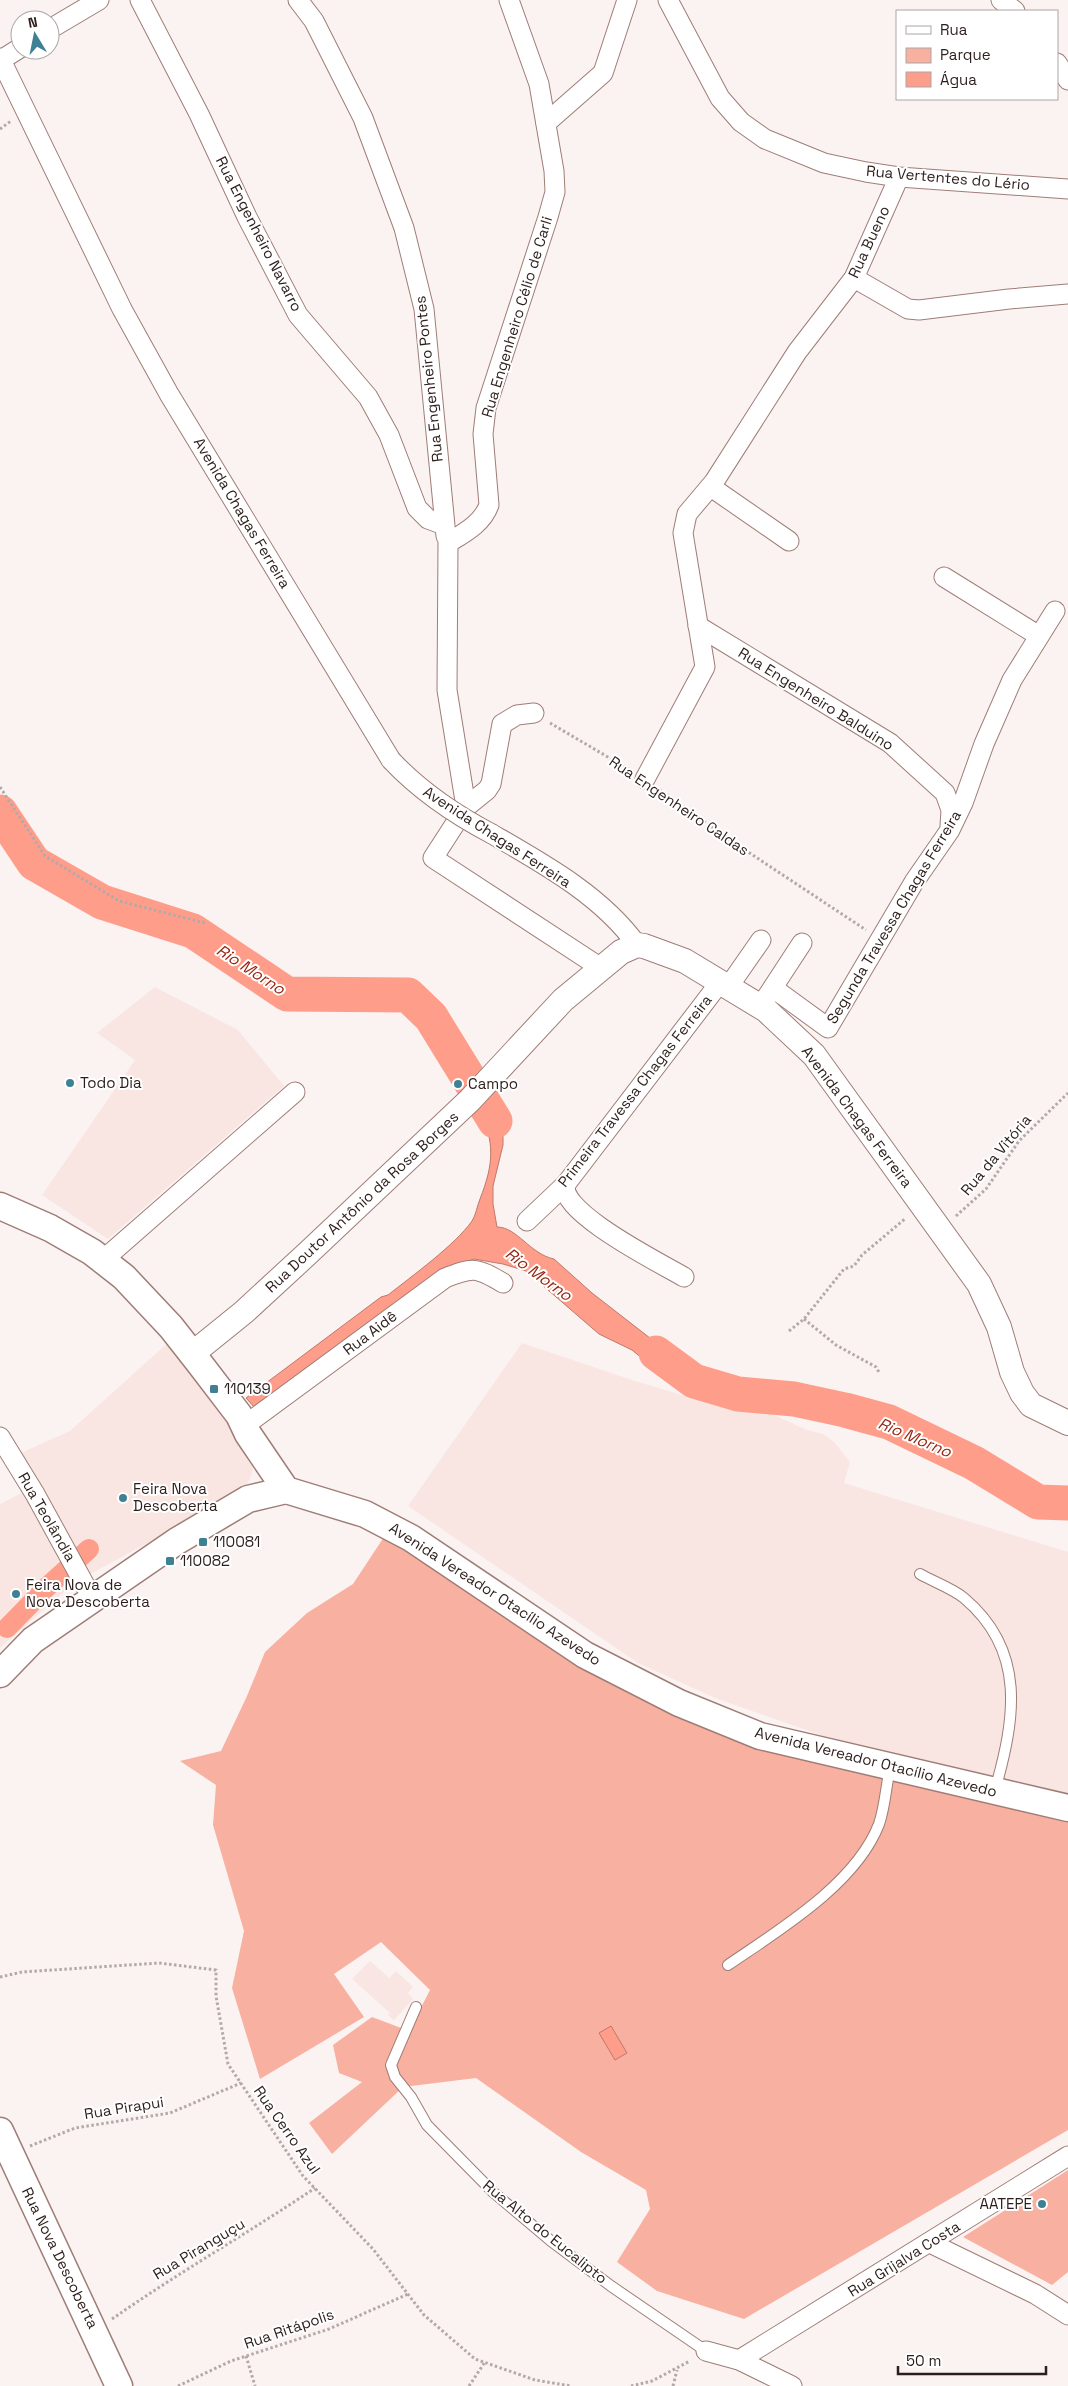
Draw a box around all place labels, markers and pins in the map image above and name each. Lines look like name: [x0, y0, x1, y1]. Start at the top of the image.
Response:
place label: Todo Dia: [80, 1073, 142, 1092]
place label: Campo: [468, 1074, 518, 1093]
marker: Todo Dia: [64, 1077, 76, 1089]
marker: Campo: [452, 1078, 464, 1090]
place label: 110139: [224, 1379, 271, 1398]
marker: 110139: [208, 1383, 220, 1395]
place label: Feira Nova Descoberta: [133, 1479, 218, 1515]
marker: Feira Nova Descoberta: [117, 1492, 129, 1504]
place label: 110081: [213, 1532, 260, 1551]
marker: 110081: [197, 1536, 209, 1548]
place label: 110082: [180, 1551, 230, 1570]
marker: 110082: [164, 1555, 176, 1567]
place label: Feira Nova de Nova Descoberta: [26, 1575, 150, 1611]
marker: Feira Nova de Nova Descoberta: [10, 1588, 22, 1600]
place label: AATEPE: [980, 2194, 1032, 2213]
marker: AATEPE: [1036, 2198, 1048, 2210]

